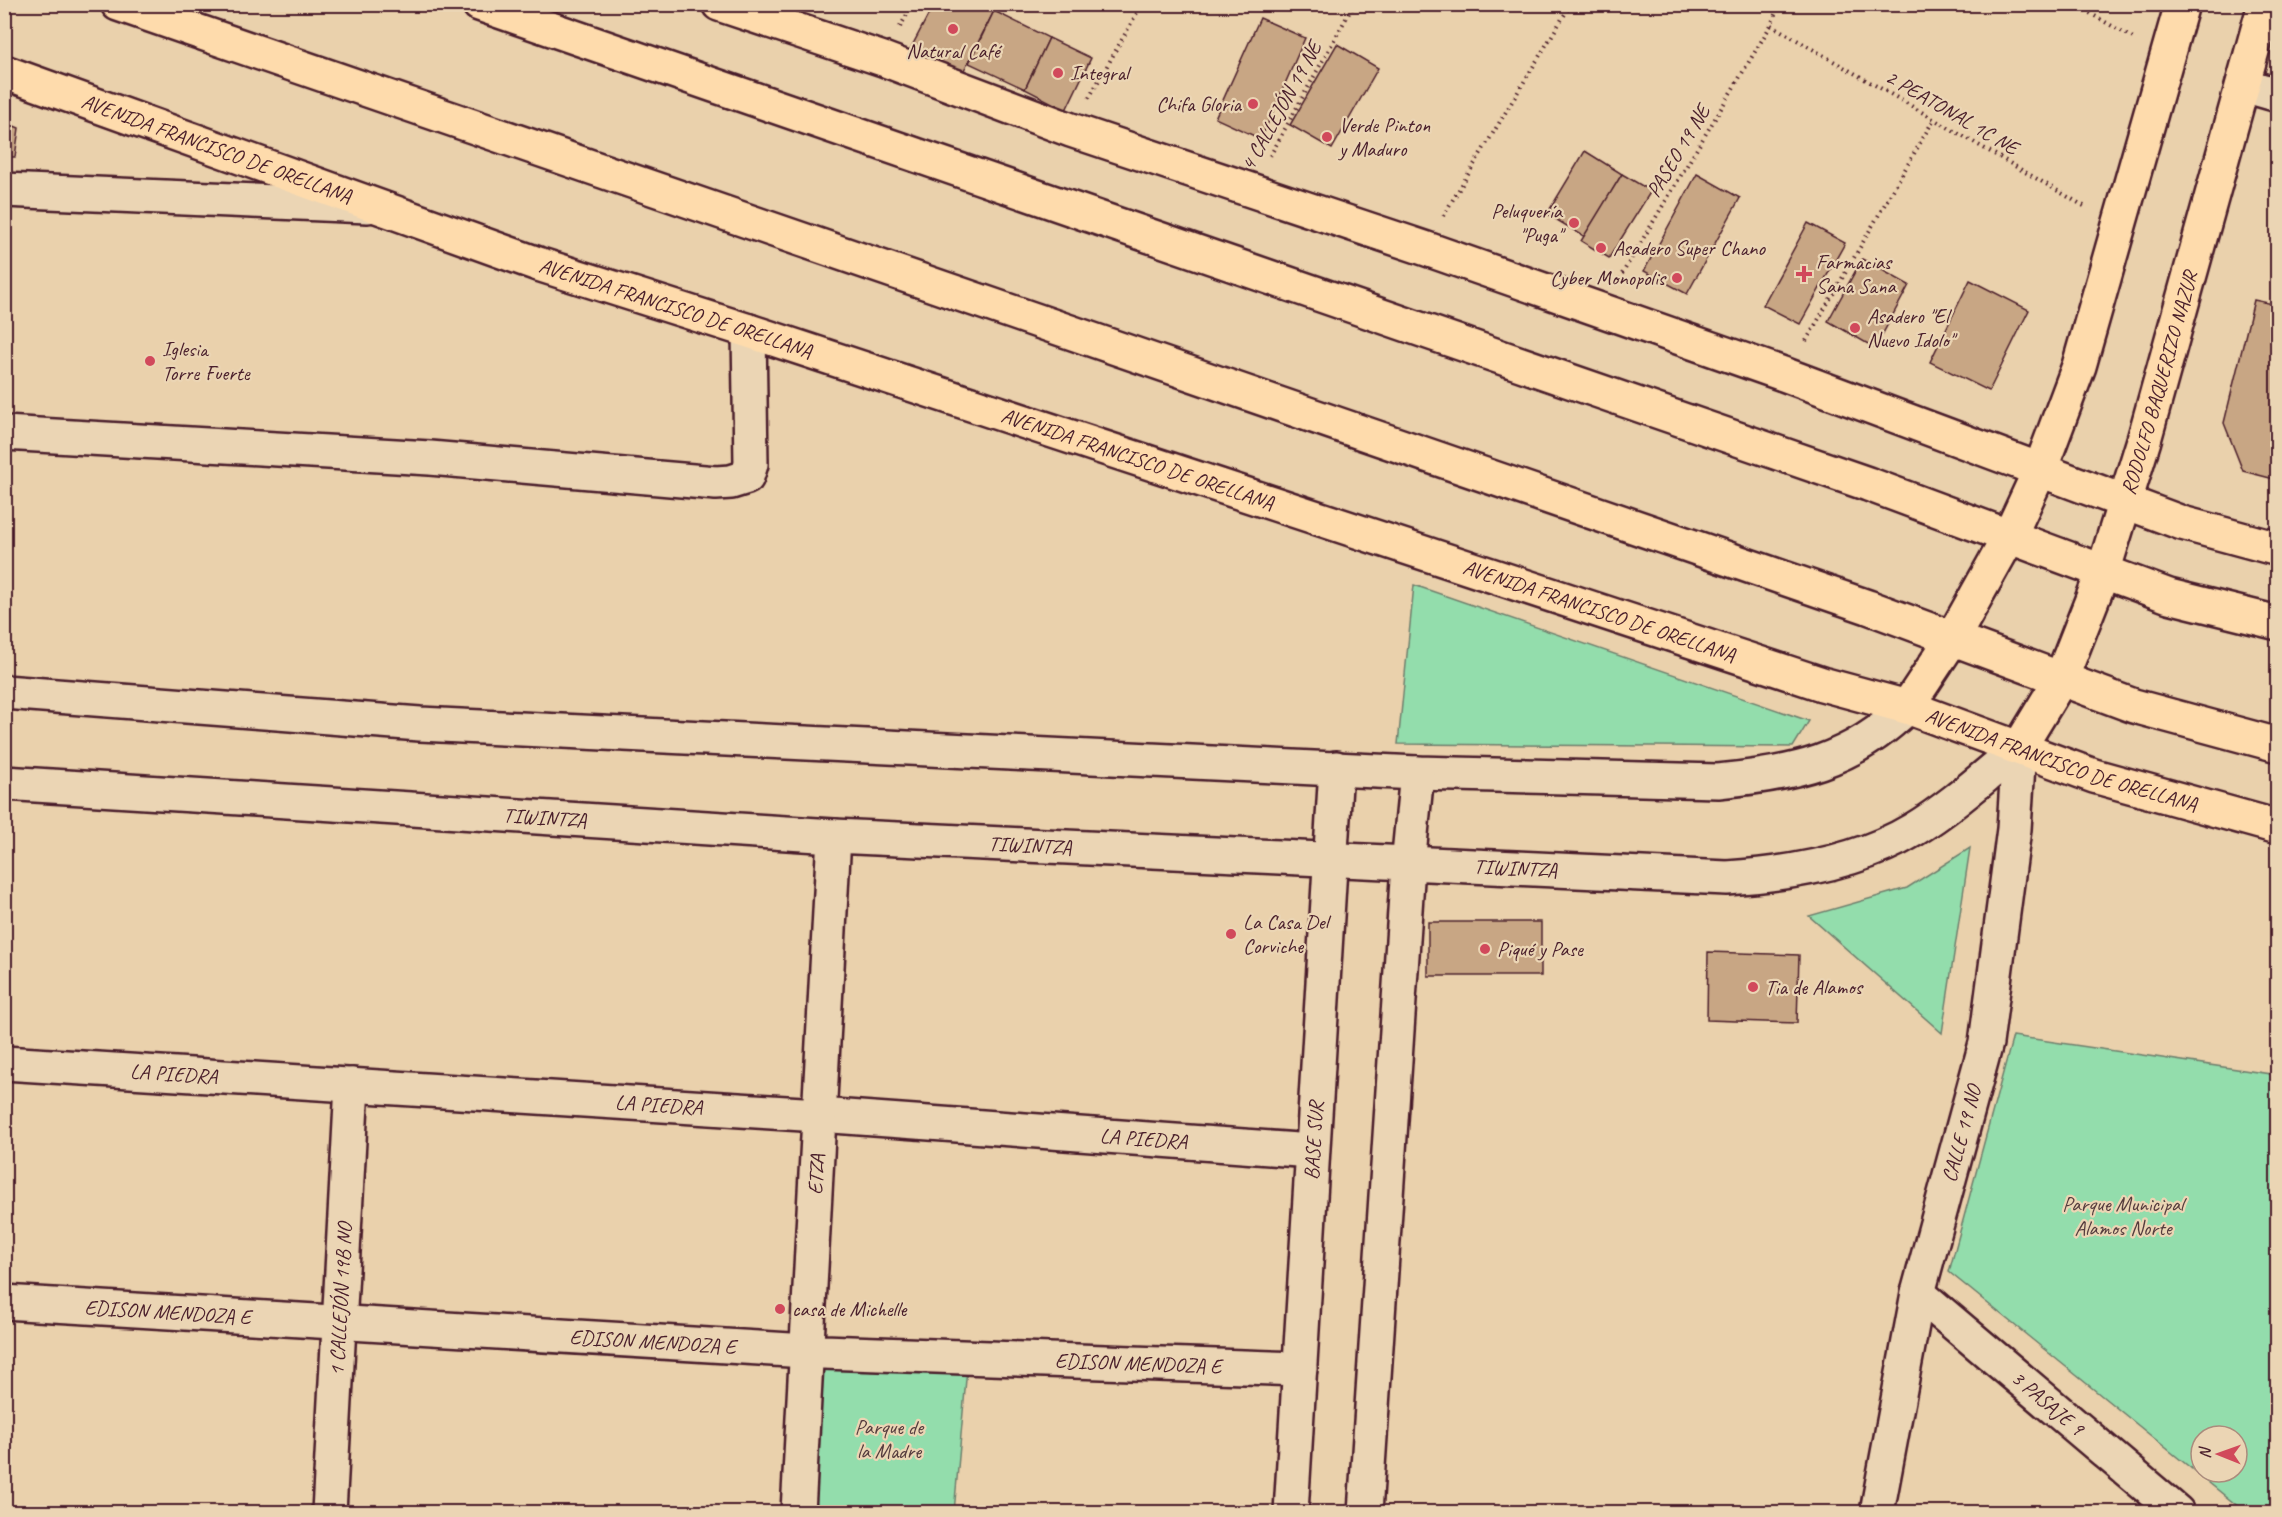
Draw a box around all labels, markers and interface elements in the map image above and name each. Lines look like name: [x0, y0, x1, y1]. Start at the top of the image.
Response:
marker: Natural Café: [946, 22, 960, 36]
street label: 4 CALLEJÓN 19 NE: [1235, 34, 1329, 175]
place label: Natural Café: [906, 38, 1003, 64]
place label: Integral: [1070, 60, 1132, 86]
street label: 2 PEATONAL 1C NE: [1881, 64, 2025, 162]
marker: Integral: [1051, 66, 1065, 80]
street label: AVENIDA FRANCISCO DE ORELLANA: [78, 88, 356, 209]
place label: Chifa Gloria: [1156, 91, 1243, 117]
marker: Chifa Gloria: [1246, 97, 1260, 111]
street label: PASEO 19 NE: [1640, 98, 1717, 202]
place label: Verde Pinton y Maduro: [1337, 112, 1431, 162]
marker: Verde Pinton y Maduro: [1320, 130, 1334, 144]
place label: Peluquería "Puga": [1491, 198, 1566, 248]
marker: Peluquería "Puga": [1567, 216, 1581, 230]
place label: Asadero Super Chano: [1613, 235, 1766, 261]
marker: Asadero Super Chano: [1594, 241, 1608, 255]
place label: Farmacias Sana Sana: [1816, 249, 1897, 299]
street label: AVENIDA FRANCISCO DE ORELLANA: [536, 252, 816, 364]
place label: Cyber Monopolis: [1550, 265, 1667, 291]
street label: RODOLFO BAQUERIZO NAZUR: [2115, 266, 2204, 498]
marker: Farmacias Sana Sana: [1797, 267, 1811, 281]
marker: Cyber Monopolis: [1670, 271, 1684, 285]
place label: Asadero "El Nuevo Idolo": [1867, 303, 1958, 353]
marker: Asadero "El Nuevo Idolo": [1848, 321, 1862, 335]
place label: Iglesia Torre Fuerte: [162, 336, 251, 386]
marker: Iglesia Torre Fuerte: [143, 354, 157, 368]
street label: AVENIDA FRANCISCO DE ORELLANA: [998, 402, 1278, 516]
street label: AVENIDA FRANCISCO DE ORELLANA: [1460, 554, 1739, 668]
street label: AVENIDA FRANCISCO DE ORELLANA: [1922, 702, 2201, 817]
street label: TIWINTZA: [502, 802, 588, 833]
street label: TIWINTZA: [988, 830, 1073, 860]
street label: TIWINTZA: [1473, 853, 1558, 883]
place label: La Casa Del Corviche: [1243, 909, 1332, 959]
marker: La Casa Del Corviche: [1224, 927, 1238, 941]
place label: Piqué y Pase: [1497, 936, 1584, 962]
marker: Piqué y Pase: [1478, 942, 1492, 956]
place label: Tia de Alamos: [1765, 974, 1864, 1000]
marker: Tia de Alamos: [1746, 980, 1760, 994]
street label: LA PIEDRA: [129, 1058, 219, 1090]
street label: CALLE 19 NO: [1936, 1080, 1988, 1185]
street label: LA PIEDRA: [614, 1089, 704, 1121]
street label: BASE SUR: [1298, 1098, 1329, 1181]
street label: LA PIEDRA: [1099, 1123, 1189, 1155]
street label: ETZA: [802, 1153, 830, 1195]
park label: Parque Municipal Alamos Norte: [2062, 1191, 2187, 1241]
street label: 1 CALLEJÓN 19B NO: [323, 1220, 358, 1377]
street label: EDISON MENDOZA E: [84, 1294, 254, 1330]
place label: casa de Michelle: [792, 1296, 908, 1322]
marker: casa de Michelle: [773, 1302, 787, 1316]
street label: EDISON MENDOZA E: [569, 1324, 740, 1360]
street label: EDISON MENDOZA E: [1055, 1347, 1225, 1379]
street label: 3 PASAJE 9: [2006, 1365, 2091, 1442]
park label: Parque de la Madre: [855, 1414, 925, 1464]
north arrow: [2189, 1424, 2249, 1484]
text: N: [2195, 1446, 2215, 1459]

